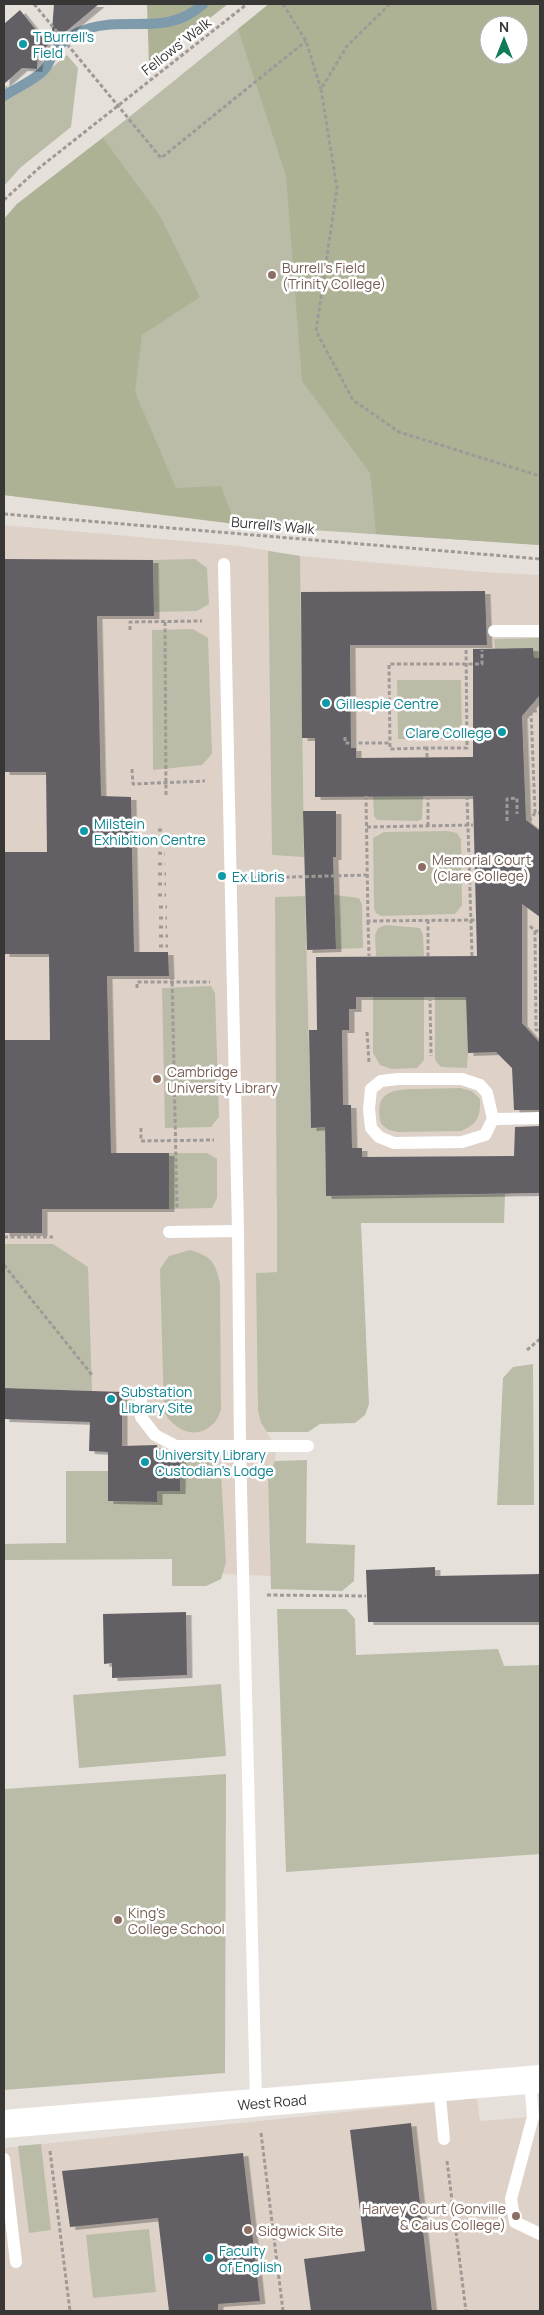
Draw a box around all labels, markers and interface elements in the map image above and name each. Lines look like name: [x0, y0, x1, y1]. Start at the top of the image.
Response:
street label: Fellows' Walk: [137, 12, 216, 79]
north arrow: [479, 15, 529, 65]
text: N: [499, 17, 509, 36]
place label: T Burrell's Field: [33, 27, 94, 62]
marker: T Burrell's Field: [17, 38, 29, 50]
place label: Burrell's Field (Trinity College): [282, 258, 386, 293]
marker: Burrell's Field (Trinity College): [266, 269, 278, 281]
street label: Burrell's Walk: [230, 512, 317, 538]
place label: Gillespie Centre: [336, 694, 439, 713]
marker: Gillespie Centre: [320, 697, 332, 709]
place label: Clare College: [406, 723, 492, 742]
marker: Clare College: [496, 726, 508, 738]
place label: Milstein Exhibition Centre: [94, 814, 206, 849]
marker: Milstein Exhibition Centre: [78, 825, 90, 837]
place label: Memorial Court (Clare College): [432, 850, 532, 885]
marker: Memorial Court (Clare College): [416, 861, 428, 873]
place label: Ex Libris: [232, 867, 285, 886]
marker: Ex Libris: [216, 870, 228, 882]
place label: Cambridge University Library: [167, 1062, 279, 1097]
marker: Cambridge University Library: [151, 1073, 163, 1085]
place label: Substation Library Site: [121, 1382, 193, 1417]
marker: Substation Library Site: [105, 1393, 117, 1405]
place label: University Library Custodian's Lodge: [155, 1445, 274, 1480]
marker: University Library Custodian's Lodge: [139, 1456, 151, 1468]
place label: King's College School: [128, 1903, 225, 1938]
marker: King's College School: [112, 1914, 124, 1926]
street label: West Road: [237, 2089, 307, 2114]
place label: Harvey Court (Gonville & Caius College): [362, 2199, 506, 2234]
marker: Harvey Court (Gonville & Caius College): [510, 2210, 522, 2222]
place label: Sidgwick Site: [258, 2221, 343, 2240]
marker: Sidgwick Site: [242, 2224, 254, 2236]
place label: Faculty of English: [219, 2241, 282, 2276]
marker: Faculty of English: [203, 2252, 215, 2264]

